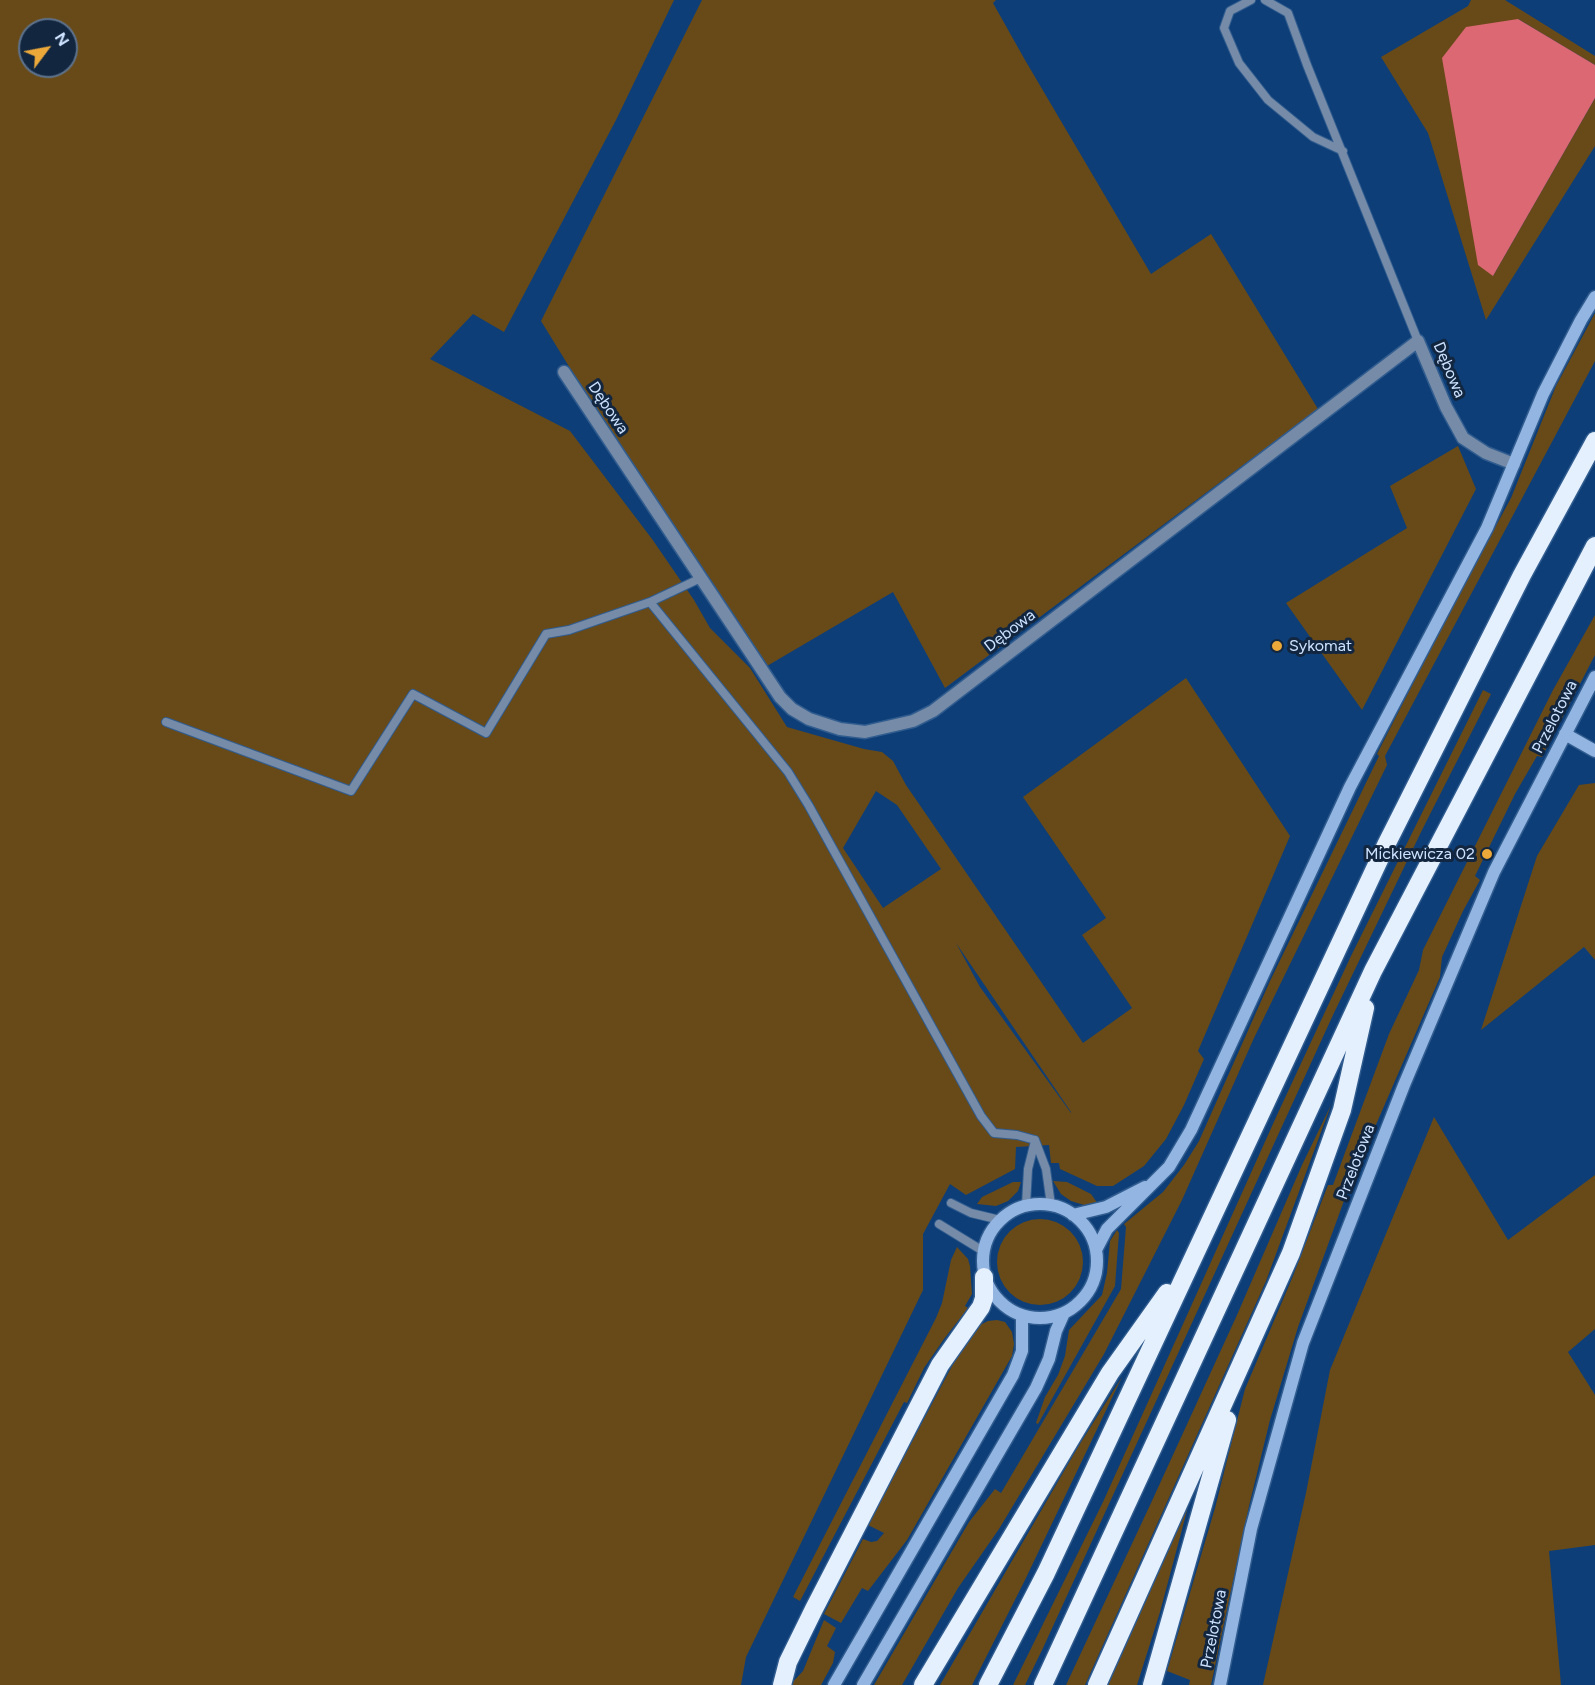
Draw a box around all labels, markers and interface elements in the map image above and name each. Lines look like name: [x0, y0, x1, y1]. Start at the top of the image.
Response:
north arrow: [18, 18, 78, 78]
text: N: [51, 29, 73, 50]
street label: Dębowa: [1429, 339, 1469, 401]
street label: Dębowa: [584, 378, 632, 438]
street label: Dębowa: [981, 606, 1039, 656]
place label: Sykomat: [1289, 636, 1352, 656]
marker: Sykomat: [1270, 639, 1284, 653]
street label: Przelotowa: [1528, 677, 1582, 757]
place label: Mickiewicza 02: [1365, 844, 1475, 864]
marker: Mickiewicza 02: [1480, 847, 1494, 861]
street label: Przelotowa: [1333, 1121, 1379, 1203]
street label: Przelotowa: [1197, 1588, 1231, 1670]

